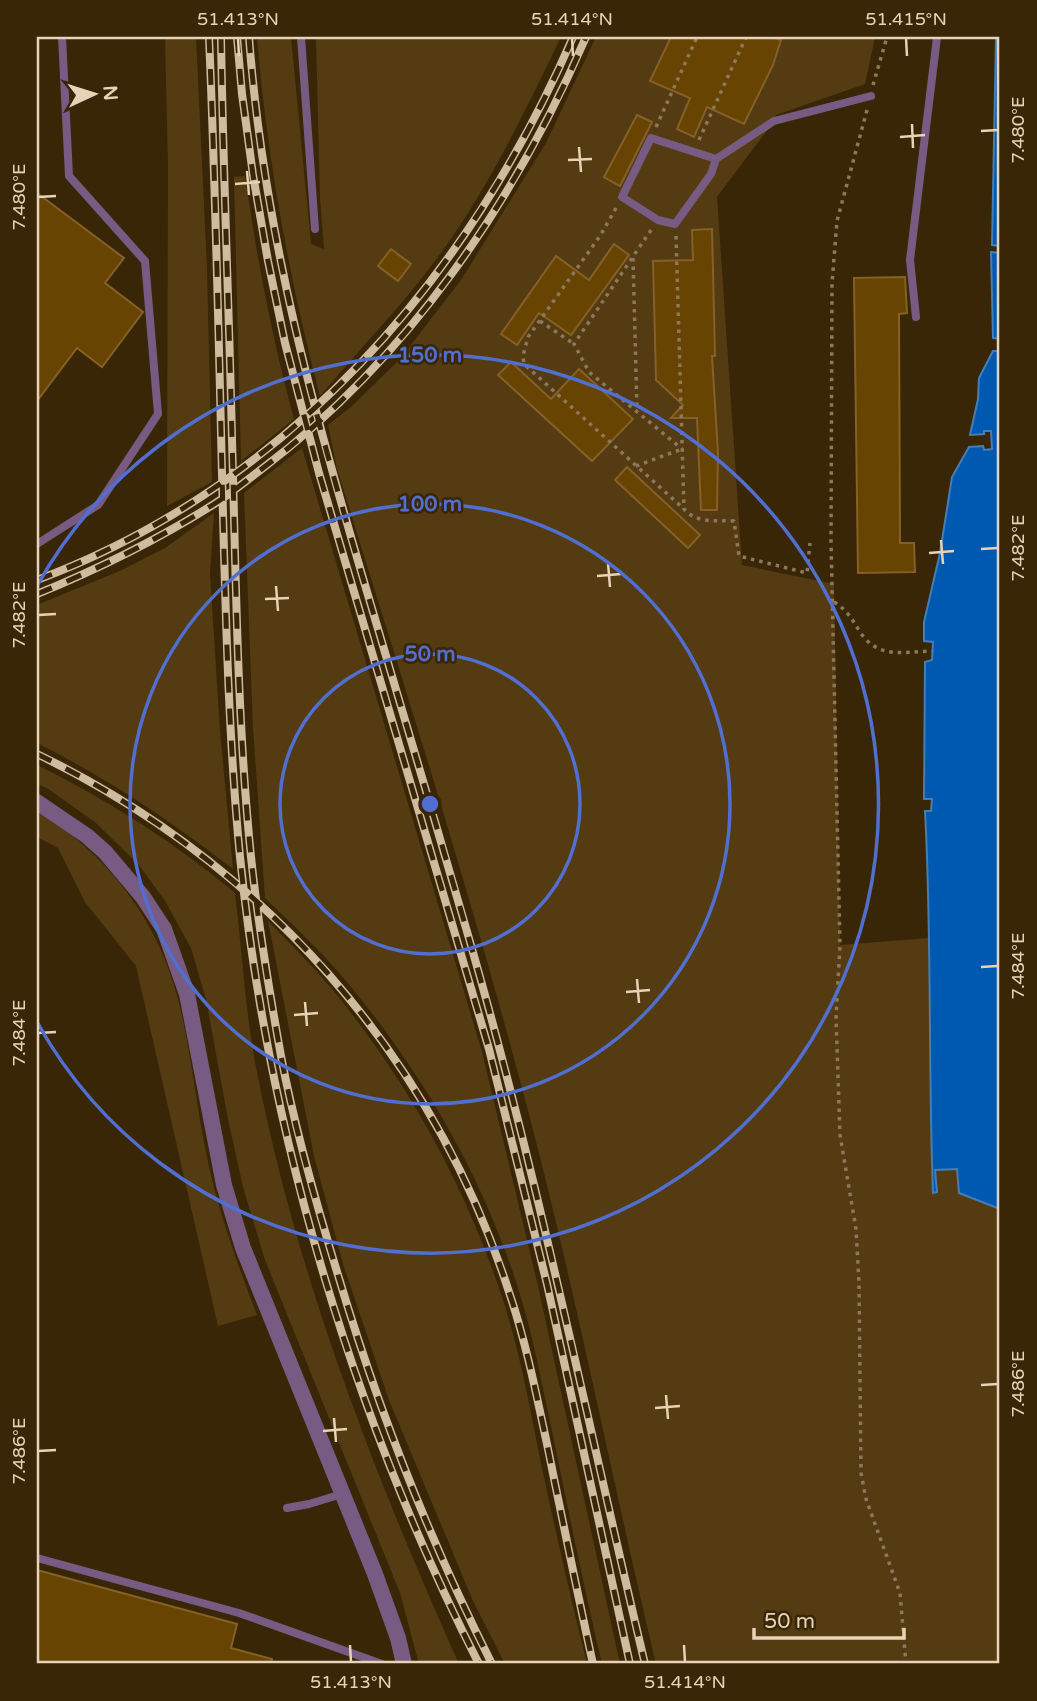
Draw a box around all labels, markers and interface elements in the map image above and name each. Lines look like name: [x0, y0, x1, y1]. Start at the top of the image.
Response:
text: 51.413°N: [197, 8, 279, 30]
text: 51.414°N: [531, 8, 613, 30]
text: 51.415°N: [865, 8, 947, 30]
north arrow: [60, 60, 130, 130]
text: N: [98, 85, 121, 101]
text: 7.480°E: [1007, 97, 1029, 163]
text: 7.480°E: [8, 164, 30, 230]
text: 150 m: [398, 343, 462, 368]
text: 100 m: [398, 492, 462, 517]
text: 7.482°E: [1007, 515, 1029, 581]
text: 7.482°E: [8, 582, 30, 648]
text: 50 m: [404, 642, 456, 667]
centre of rings: [418, 792, 442, 816]
text: 7.484°E: [1007, 933, 1029, 999]
text: 7.484°E: [8, 1000, 30, 1066]
text: 7.486°E: [1007, 1351, 1029, 1417]
text: 7.486°E: [8, 1418, 30, 1484]
scale bar: [754, 1596, 904, 1640]
text: 50 m: [764, 1609, 815, 1634]
text: 51.413°N: [310, 1671, 392, 1693]
text: 51.414°N: [644, 1671, 726, 1693]

